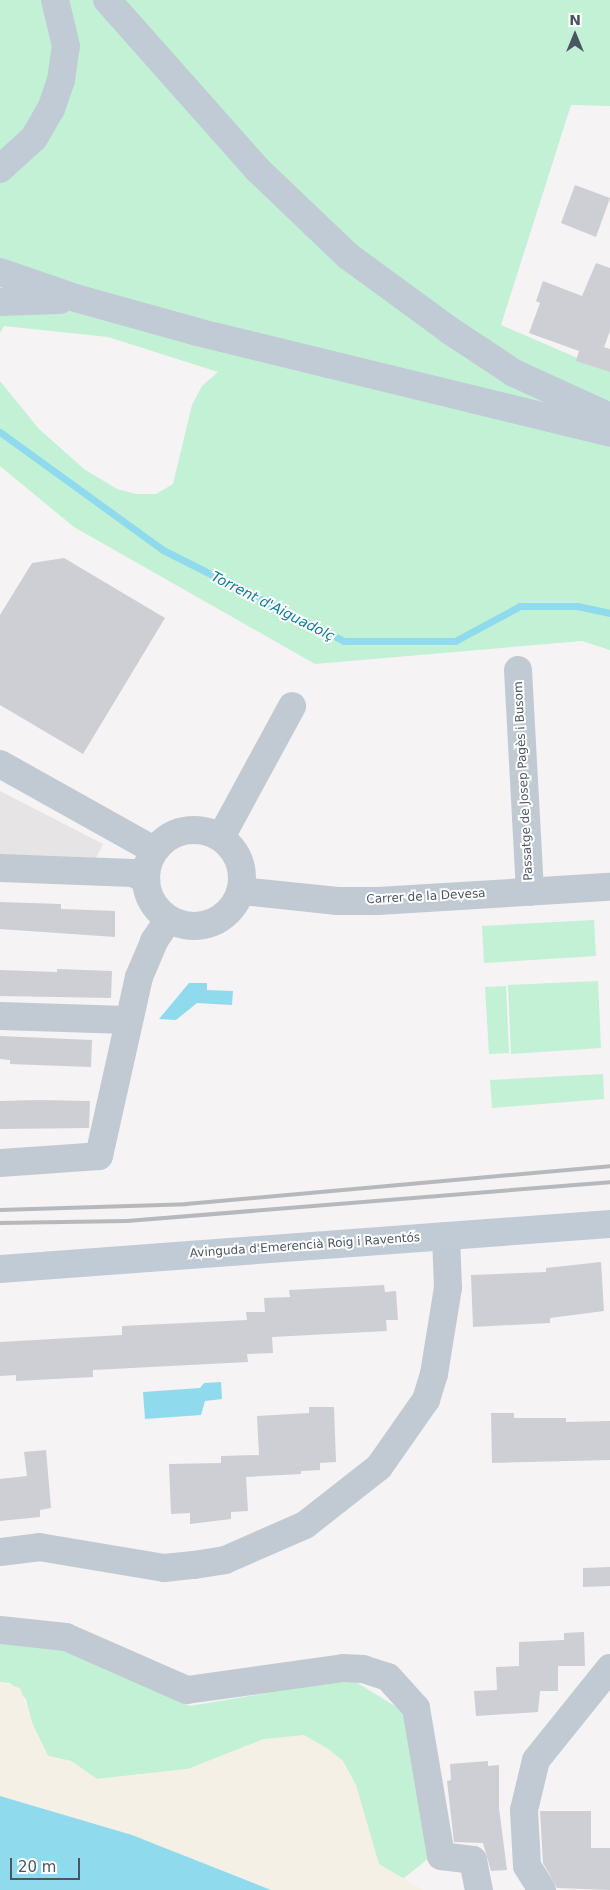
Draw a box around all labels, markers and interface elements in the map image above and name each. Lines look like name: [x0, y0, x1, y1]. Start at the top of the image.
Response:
north arrow: [550, 10, 600, 60]
text: N: [569, 12, 581, 28]
water label: Torrent d'Aiguadolç: [209, 568, 337, 644]
street label: Passatge de Josep Pagès i Busom: [512, 681, 536, 881]
street label: Carrer de la Devesa: [366, 887, 486, 907]
street label: Avinguda d'Emerencià Roig i Raventós: [189, 1231, 421, 1261]
scale bar: [12, 1848, 82, 1880]
text: 20 m: [18, 1858, 56, 1876]

